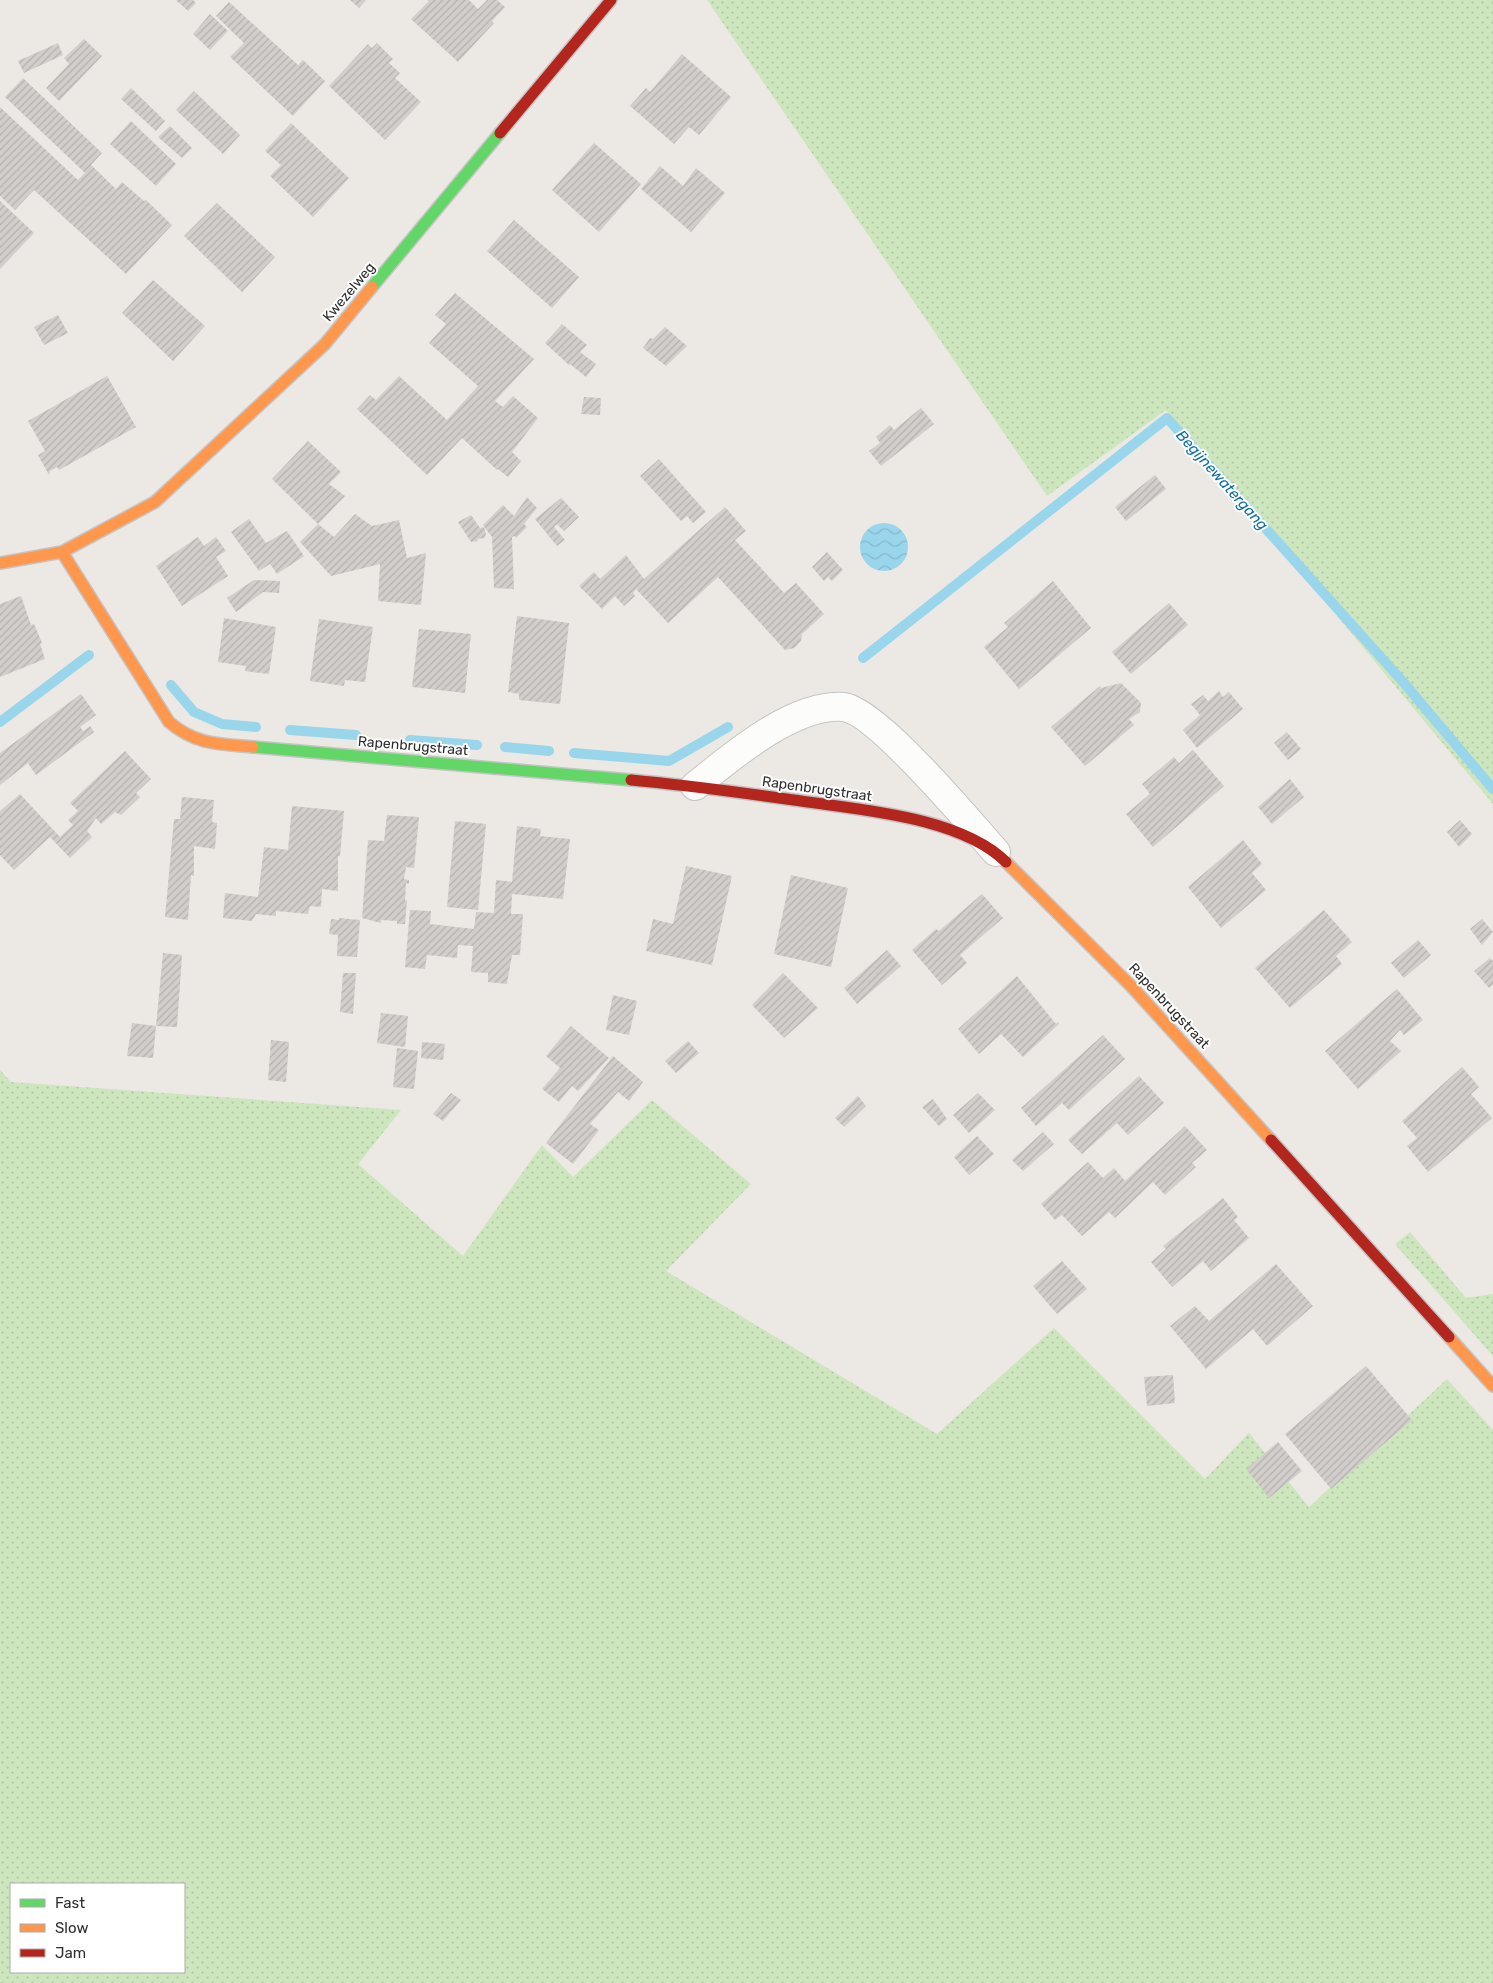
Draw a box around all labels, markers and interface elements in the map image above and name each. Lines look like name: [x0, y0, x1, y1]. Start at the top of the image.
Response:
street label: Kwezelweg: [319, 259, 379, 325]
water label: Begijnewatergang: [1172, 426, 1272, 534]
street label: Rapenbrugstraat: [357, 733, 469, 759]
street label: Rapenbrugstraat: [761, 773, 873, 805]
street label: Rapenbrugstraat: [1125, 960, 1213, 1053]
legend: [10, 1883, 185, 1973]
text: Fast: [55, 1894, 85, 1912]
text: Slow: [55, 1919, 88, 1937]
text: Jam: [55, 1944, 86, 1962]

